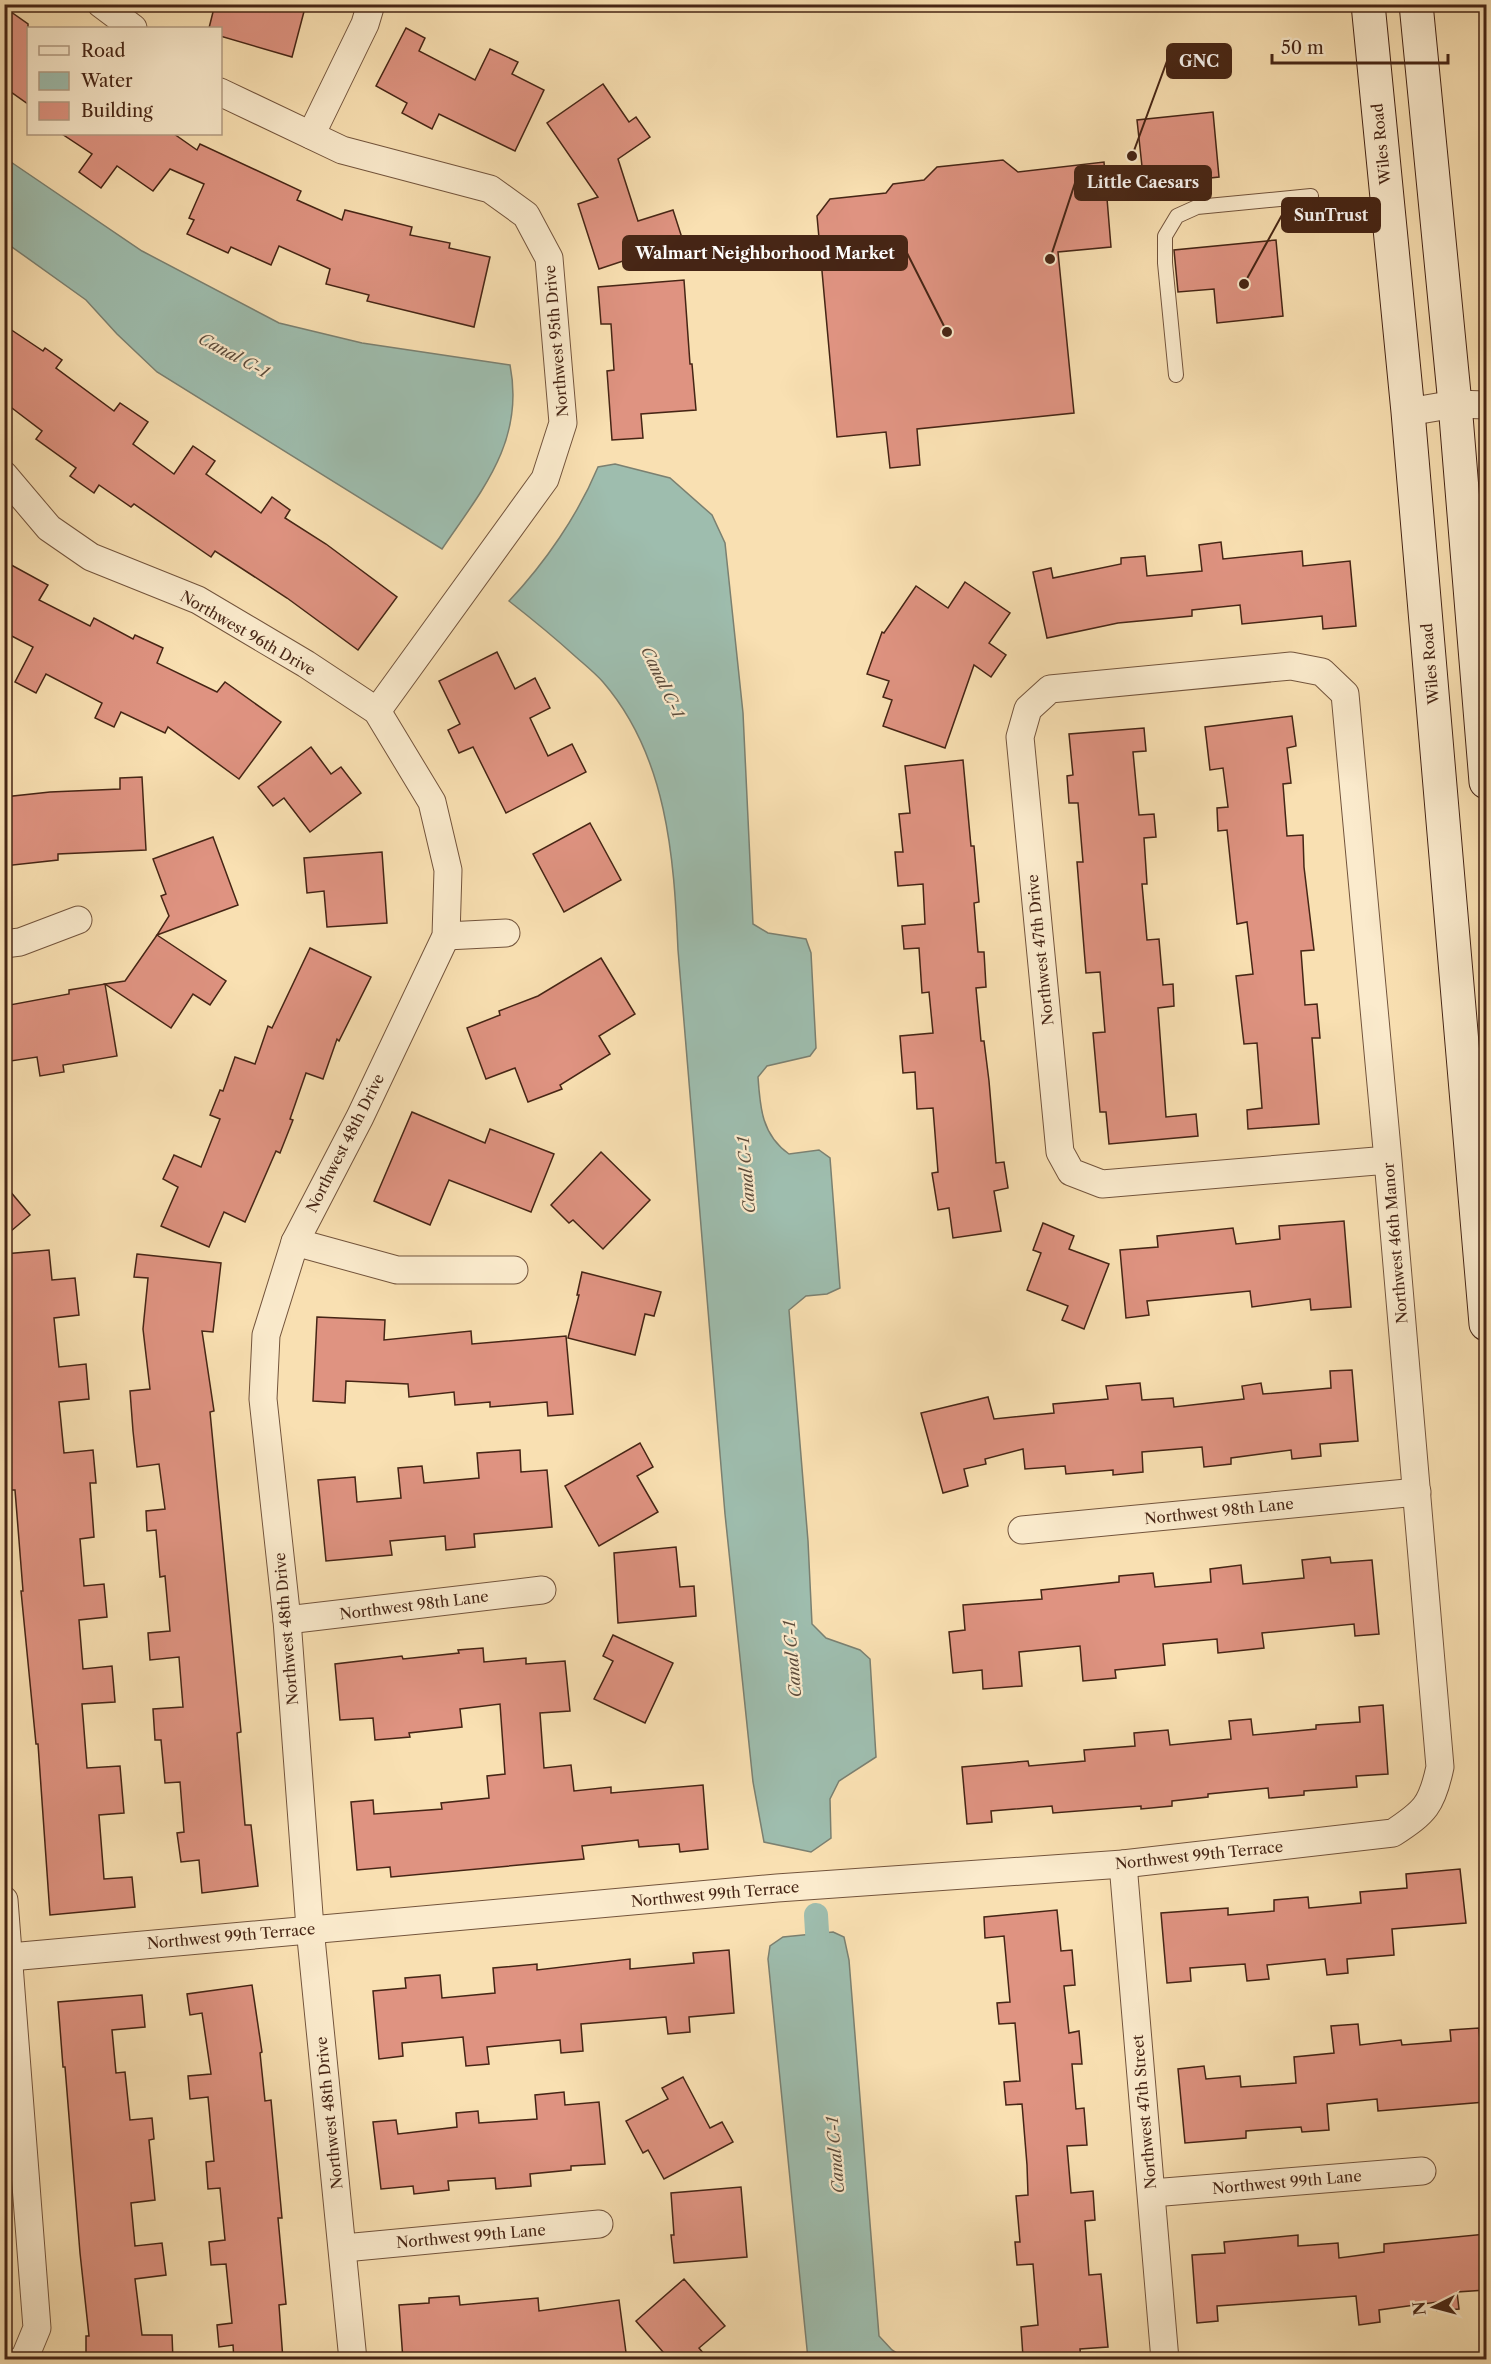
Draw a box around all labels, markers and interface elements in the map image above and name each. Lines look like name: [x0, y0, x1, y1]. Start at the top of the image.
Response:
legend: [27, 27, 222, 135]
scale bar: [1272, 27, 1448, 65]
text: 50 m: [1281, 37, 1324, 59]
text: Road: [81, 40, 126, 62]
callout: GNC: [1167, 44, 1231, 78]
text: GNC: [1179, 51, 1219, 71]
text: Water: [80, 70, 133, 92]
text: Building: [81, 100, 153, 122]
street label: Wiles Road: [1367, 102, 1395, 186]
callout: Little Caesars: [1075, 166, 1211, 200]
text: Little Caesars: [1087, 172, 1199, 192]
callout: SunTrust: [1282, 198, 1380, 232]
text: SunTrust: [1294, 205, 1369, 225]
callout: Walmart Neighborhood Market: [623, 236, 907, 270]
text: Walmart Neighborhood Market: [634, 243, 895, 263]
street label: Northwest 95th Drive: [540, 264, 572, 418]
water label: Canal C-1: [195, 328, 273, 382]
street label: Northwest 96th Drive: [177, 586, 319, 680]
street label: Wiles Road: [1417, 623, 1443, 706]
water label: Canal C-1: [637, 643, 689, 722]
street label: Northwest 47th Drive: [1023, 874, 1057, 1026]
street label: Northwest 48th Drive: [302, 1070, 388, 1216]
water label: Canal C-1: [733, 1135, 759, 1214]
street label: Northwest 46th Manor: [1378, 1161, 1412, 1325]
street label: Northwest 98th Lane: [1143, 1494, 1295, 1528]
street label: Northwest 48th Drive: [270, 1552, 302, 1706]
street label: Northwest 98th Lane: [338, 1586, 490, 1624]
water label: Canal C-1: [779, 1619, 805, 1698]
street label: Northwest 99th Terrace: [1114, 1837, 1284, 1873]
street label: Northwest 99th Terrace: [630, 1877, 800, 1911]
street label: Northwest 99th Terrace: [146, 1919, 316, 1953]
street label: Northwest 47th Street: [1128, 2033, 1160, 2190]
street label: Northwest 48th Drive: [312, 2036, 346, 2190]
water label: Canal C-1: [822, 2115, 848, 2194]
street label: Northwest 99th Lane: [1212, 2166, 1362, 2198]
street label: Northwest 99th Lane: [396, 2220, 546, 2252]
north arrow: [1404, 2277, 1464, 2337]
text: N: [1408, 2301, 1430, 2317]

